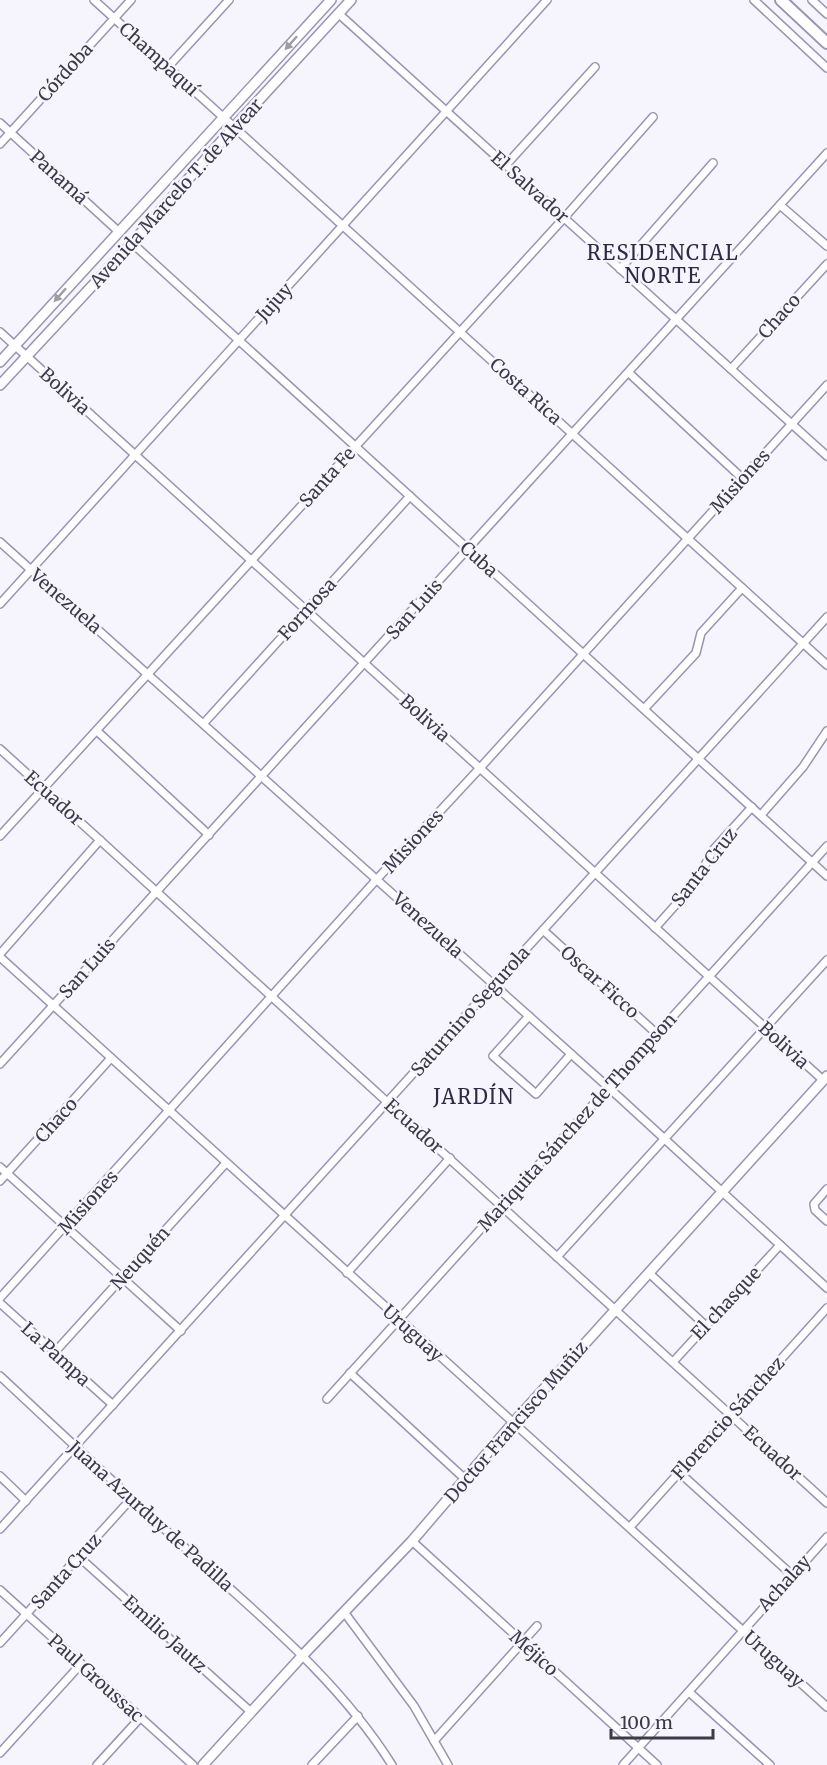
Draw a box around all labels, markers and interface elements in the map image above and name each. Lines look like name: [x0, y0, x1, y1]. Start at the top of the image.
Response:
street label: Champaquí: [114, 17, 205, 102]
one-way arrow: [285, 36, 299, 50]
street label: Córdoba: [32, 37, 98, 106]
street label: Avenida Marcelo T. de Alvear: [84, 93, 267, 293]
street label: Panamá: [25, 145, 93, 209]
street label: El Salvador: [486, 146, 574, 228]
district label: RESIDENCIAL NORTE: [587, 240, 739, 288]
street label: Jujuy: [250, 278, 298, 327]
one-way arrow: [53, 288, 67, 303]
street label: Chaco: [753, 289, 805, 343]
street label: Costa Rica: [485, 353, 567, 430]
street label: Bolivia: [35, 362, 95, 420]
street label: Santa Fe: [294, 442, 360, 512]
street label: Misiones: [705, 444, 775, 518]
street label: Cuba: [455, 536, 503, 582]
street label: Venezuela: [25, 563, 107, 639]
street label: Formosa: [273, 573, 341, 645]
street label: San Luis: [381, 574, 447, 644]
street label: Bolivia: [395, 689, 455, 747]
street label: Ecuador: [20, 766, 88, 830]
street label: Misiones: [378, 804, 448, 878]
street label: Santa Cruz: [666, 823, 742, 911]
street label: Venezuela: [387, 887, 468, 963]
street label: San Luis: [54, 933, 120, 1003]
street label: Saturnino Segurola: [406, 941, 535, 1081]
street label: Oscar Ficco: [556, 941, 644, 1023]
street label: Mariquita Sánchez de Thompson: [473, 1008, 681, 1236]
street label: Bolivia: [754, 1016, 814, 1074]
district label: JARDÍN: [432, 1082, 515, 1109]
street label: Chaco: [30, 1093, 82, 1147]
street label: Ecuador: [380, 1094, 448, 1158]
street label: Misiones: [53, 1165, 123, 1239]
street label: Neuquén: [106, 1221, 175, 1295]
street label: El chasque: [686, 1261, 766, 1345]
street label: Uruguay: [378, 1300, 449, 1367]
street label: La Pampa: [17, 1317, 96, 1391]
street label: Doctor Francisco Muñiz: [439, 1336, 593, 1508]
street label: Florencio Sánchez: [667, 1351, 790, 1484]
street label: Ecuador: [739, 1421, 807, 1485]
street label: Juana Azurduy de Padilla: [63, 1435, 239, 1596]
street label: Santa Cruz: [26, 1528, 106, 1614]
street label: Achalay: [752, 1549, 816, 1617]
street label: Emilio Jautz: [118, 1590, 212, 1678]
street label: Méjico: [505, 1625, 563, 1681]
street label: Uruguay: [739, 1626, 810, 1693]
street label: Paul Groussac: [43, 1629, 149, 1727]
scale bar: [611, 1702, 713, 1740]
text: 100 m: [620, 1711, 673, 1734]

